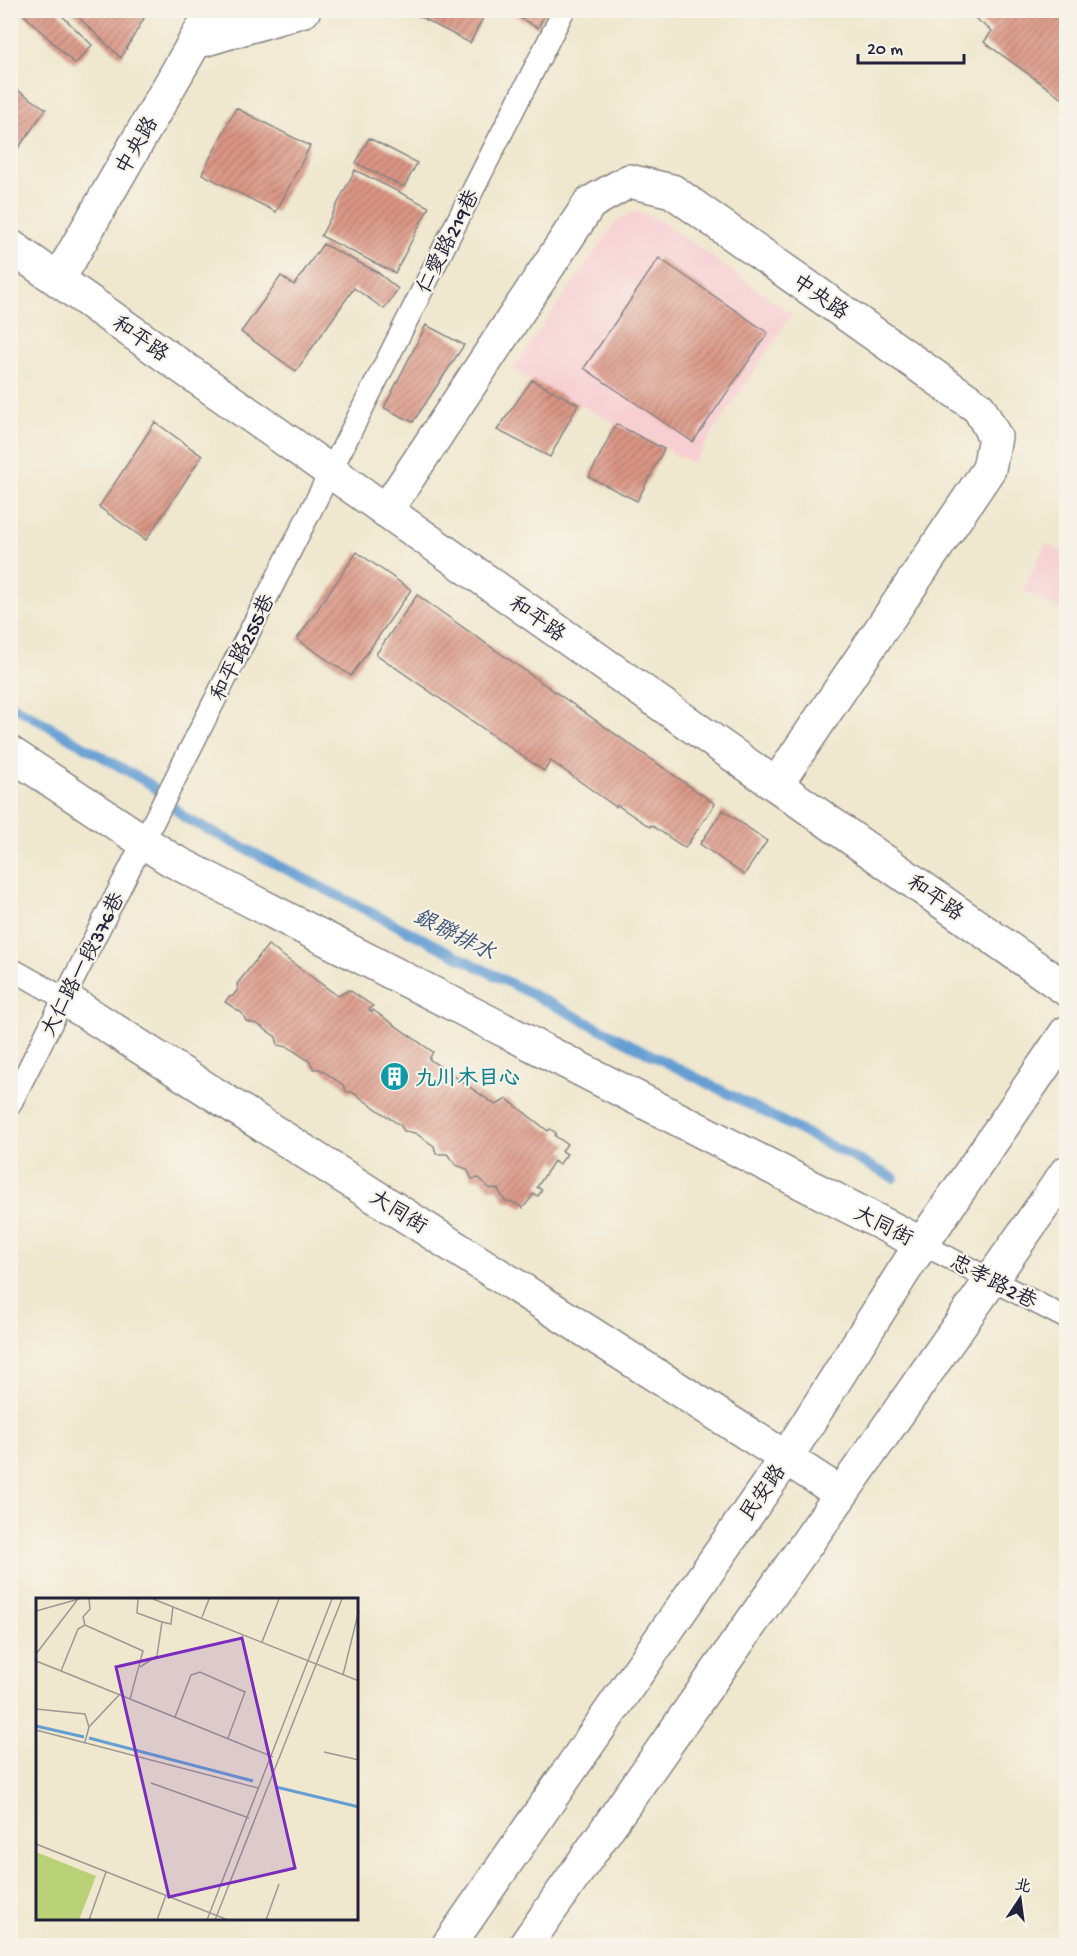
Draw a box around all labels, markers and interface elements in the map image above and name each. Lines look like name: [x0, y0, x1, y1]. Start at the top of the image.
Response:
scale bar: [858, 27, 964, 65]
text: 20 m: [867, 40, 903, 61]
street label: 中央路: [111, 112, 166, 180]
street label: 仁愛路219巷: [411, 186, 487, 299]
street label: 中央路: [786, 269, 853, 327]
street label: 和平路: [106, 311, 173, 369]
street label: 和平路255巷: [206, 590, 283, 706]
street label: 和平路: [503, 591, 570, 649]
street label: 和平路: [901, 870, 968, 928]
street label: 大仁路一段376巷: [36, 888, 132, 1042]
water label: 銀聯排水: [408, 904, 500, 969]
building icon: 九川木目心: [378, 1061, 410, 1093]
place label: 九川木目心: [415, 1066, 520, 1093]
street label: 大同街: [364, 1186, 431, 1241]
street label: 大同街: [849, 1202, 917, 1254]
street label: 忠孝路2巷: [945, 1250, 1041, 1317]
street label: 民安路: [735, 1460, 793, 1527]
inset map: [36, 1598, 358, 1920]
north arrow: [990, 1869, 1050, 1929]
text: 北: [1013, 1876, 1033, 1899]

